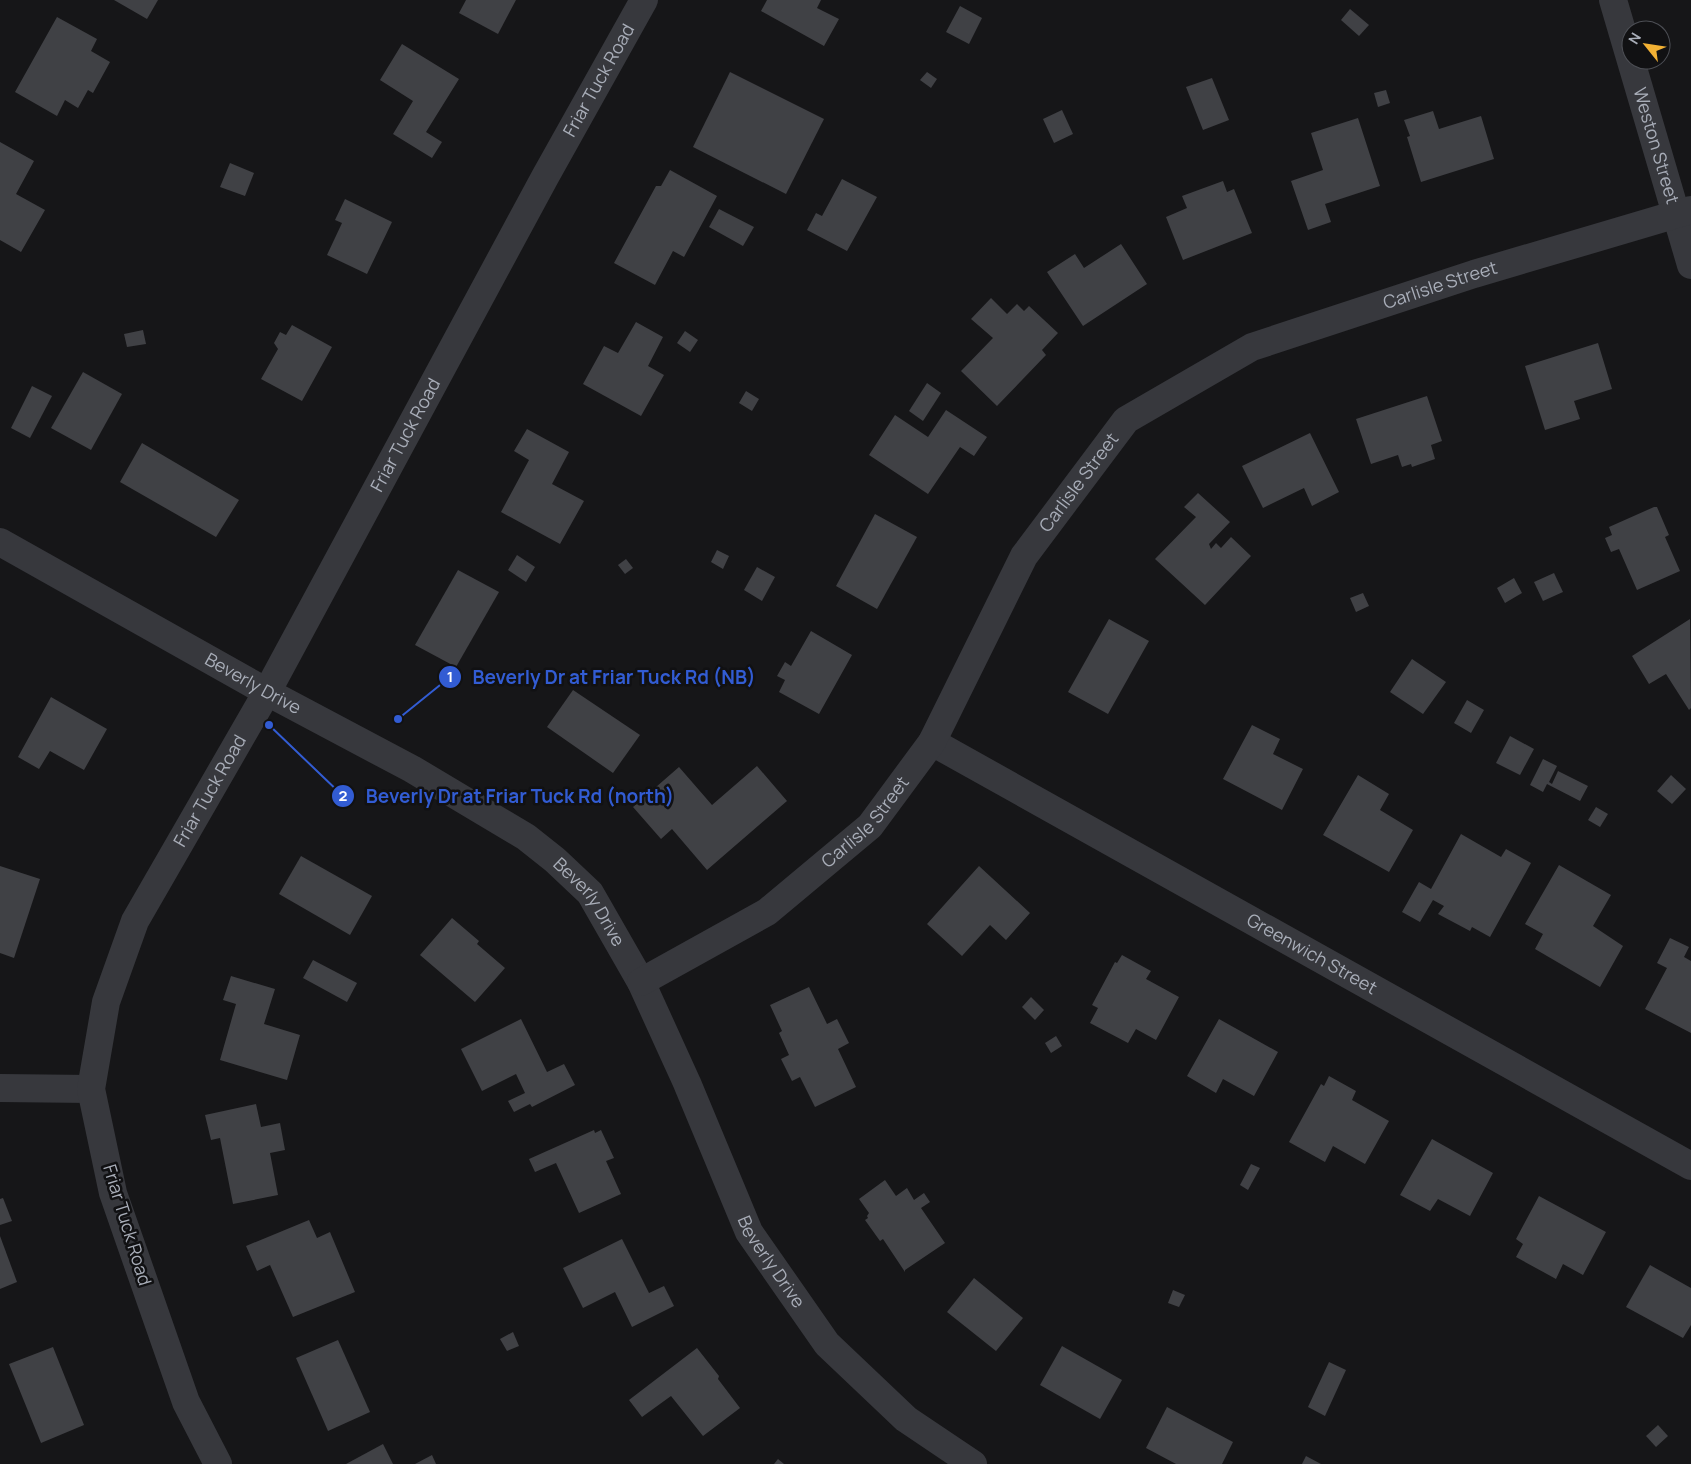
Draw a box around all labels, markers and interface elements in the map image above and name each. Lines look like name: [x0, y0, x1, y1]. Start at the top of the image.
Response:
street label: Friar Tuck Road: [557, 19, 639, 141]
north arrow: [1621, 20, 1671, 70]
text: N: [1624, 29, 1645, 47]
street label: Weston Street: [1628, 84, 1685, 207]
street label: Carlisle Street: [1380, 255, 1500, 314]
street label: Friar Tuck Road: [364, 374, 445, 496]
street label: Carlisle Street: [1033, 427, 1123, 537]
street label: Beverly Drive: [201, 647, 306, 719]
callout: Beverly Dr at Friar Tuck Rd (NB): [438, 660, 766, 694]
text: Beverly Dr at Friar Tuck Rd (NB): [472, 664, 756, 690]
text: 1: [447, 666, 453, 687]
street label: Friar Tuck Road: [167, 730, 251, 851]
street label: Carlisle Street: [816, 771, 914, 873]
callout: Beverly Dr at Friar Tuck Rd (north): [331, 779, 684, 813]
text: Beverly Dr at Friar Tuck Rd (north): [366, 783, 674, 809]
text: 2: [339, 785, 348, 806]
street label: Beverly Drive: [549, 852, 631, 950]
street label: Greenwich Street: [1243, 907, 1382, 999]
street label: Friar Tuck Road: [98, 1161, 158, 1288]
street label: Beverly Drive: [733, 1212, 811, 1312]

